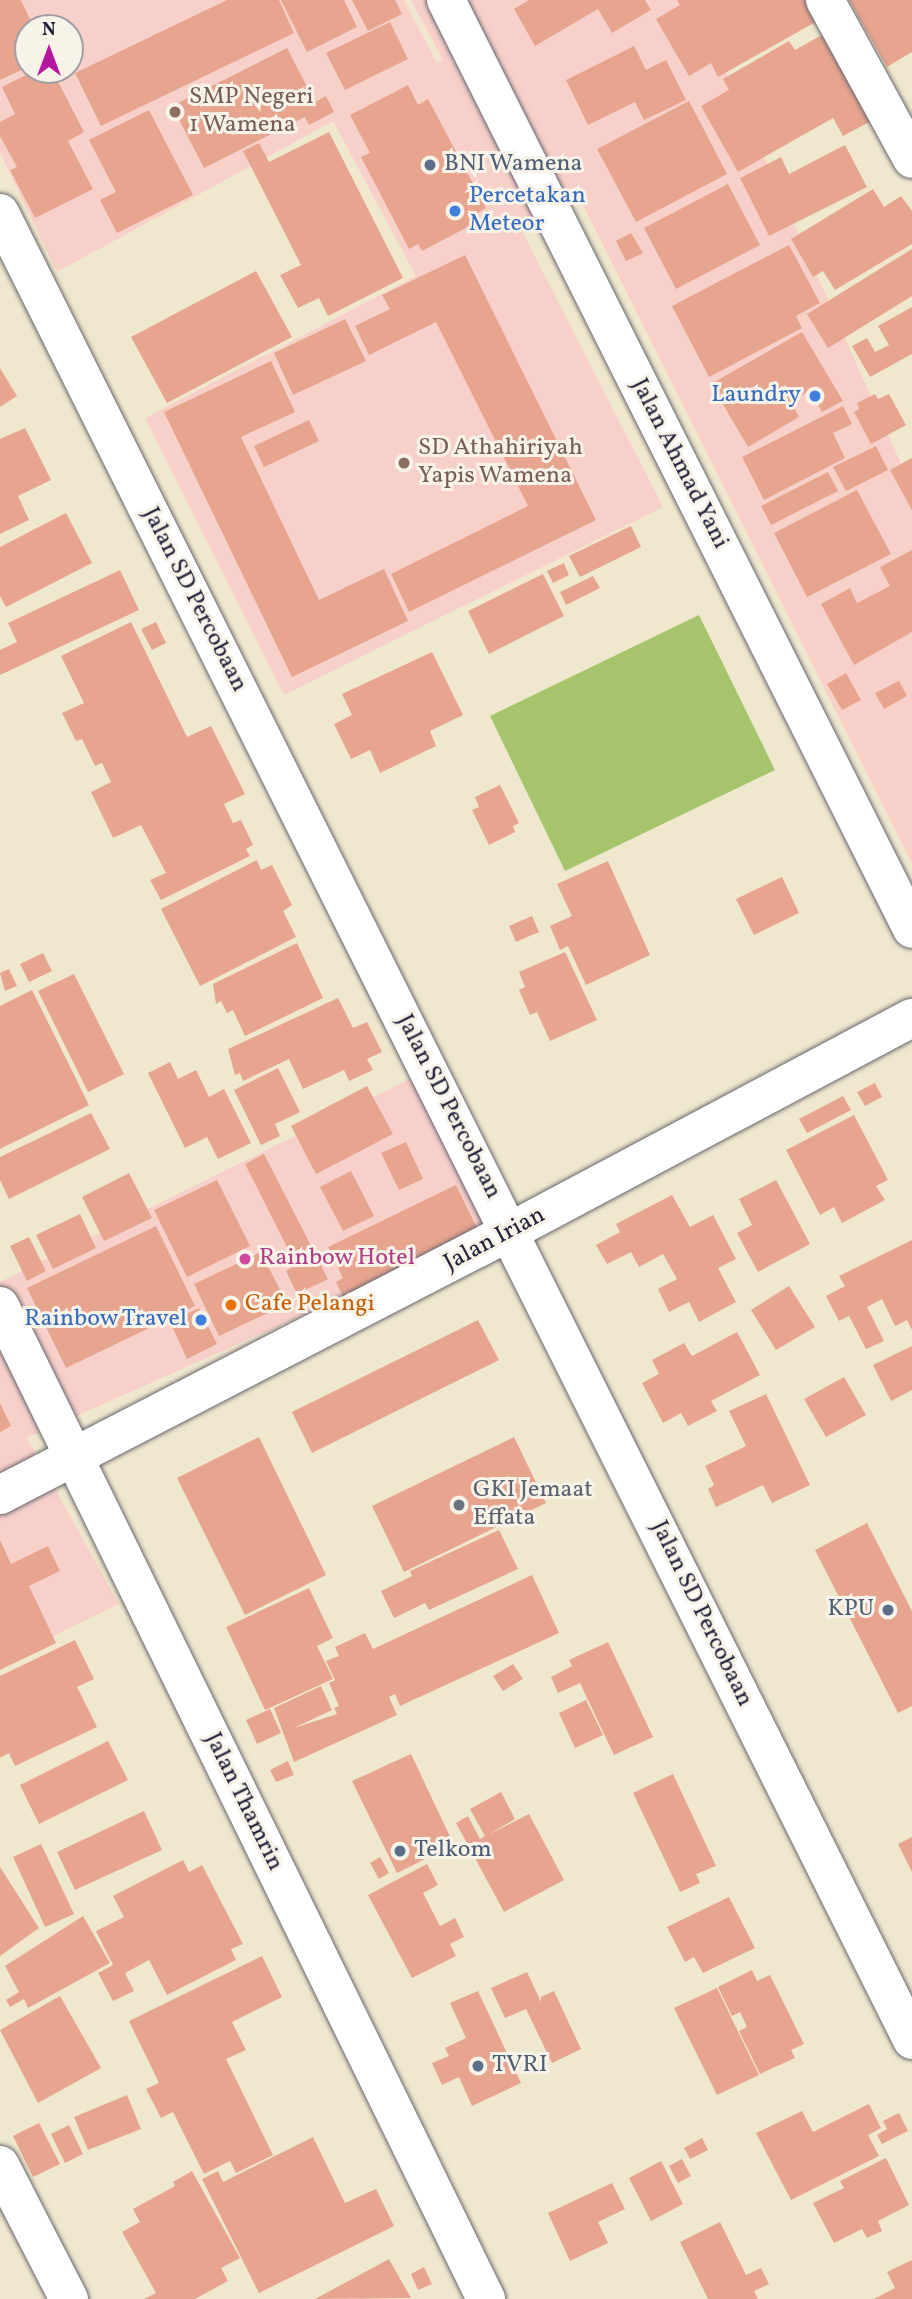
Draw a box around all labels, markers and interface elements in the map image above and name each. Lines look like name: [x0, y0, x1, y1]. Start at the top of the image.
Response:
north arrow: [14, 14, 84, 84]
text: N: [42, 17, 56, 43]
place label: SMP Negeri 1 Wamena: [189, 84, 313, 140]
marker: SMP Negeri 1 Wamena: [167, 104, 183, 120]
place label: BNI Wamena: [444, 151, 583, 179]
marker: BNI Wamena: [422, 157, 438, 173]
place label: Percetakan Meteor: [469, 183, 586, 239]
marker: Percetakan Meteor: [447, 203, 463, 219]
street label: Jalan Ahmad Yani: [624, 374, 734, 554]
place label: Laundry: [711, 382, 801, 410]
marker: Laundry: [807, 388, 823, 404]
place label: SD Athahiriyah Yapis Wamena: [418, 435, 583, 491]
marker: SD Athahiriyah Yapis Wamena: [396, 455, 412, 471]
street label: Jalan SD Percobaan: [135, 503, 253, 697]
street label: Jalan SD Percobaan: [389, 1010, 507, 1204]
street label: Jalan Irian: [440, 1201, 550, 1279]
place label: Rainbow Hotel: [259, 1245, 416, 1273]
marker: Rainbow Hotel: [237, 1251, 253, 1267]
place label: Cafe Pelangi: [245, 1291, 375, 1319]
marker: Cafe Pelangi: [223, 1297, 239, 1313]
place label: Rainbow Travel: [23, 1306, 187, 1334]
marker: Rainbow Travel: [193, 1312, 209, 1328]
place label: GKI Jemaat Effata: [473, 1477, 593, 1533]
marker: GKI Jemaat Effata: [451, 1497, 467, 1513]
street label: Jalan SD Percobaan: [644, 1516, 758, 1712]
place label: KPU: [828, 1596, 874, 1624]
marker: KPU: [880, 1602, 896, 1618]
street label: Jalan Thamrin: [197, 1728, 289, 1876]
place label: Telkom: [414, 1837, 492, 1865]
marker: Telkom: [392, 1843, 408, 1859]
place label: TVRI: [492, 2052, 547, 2080]
marker: TVRI: [470, 2058, 486, 2074]

